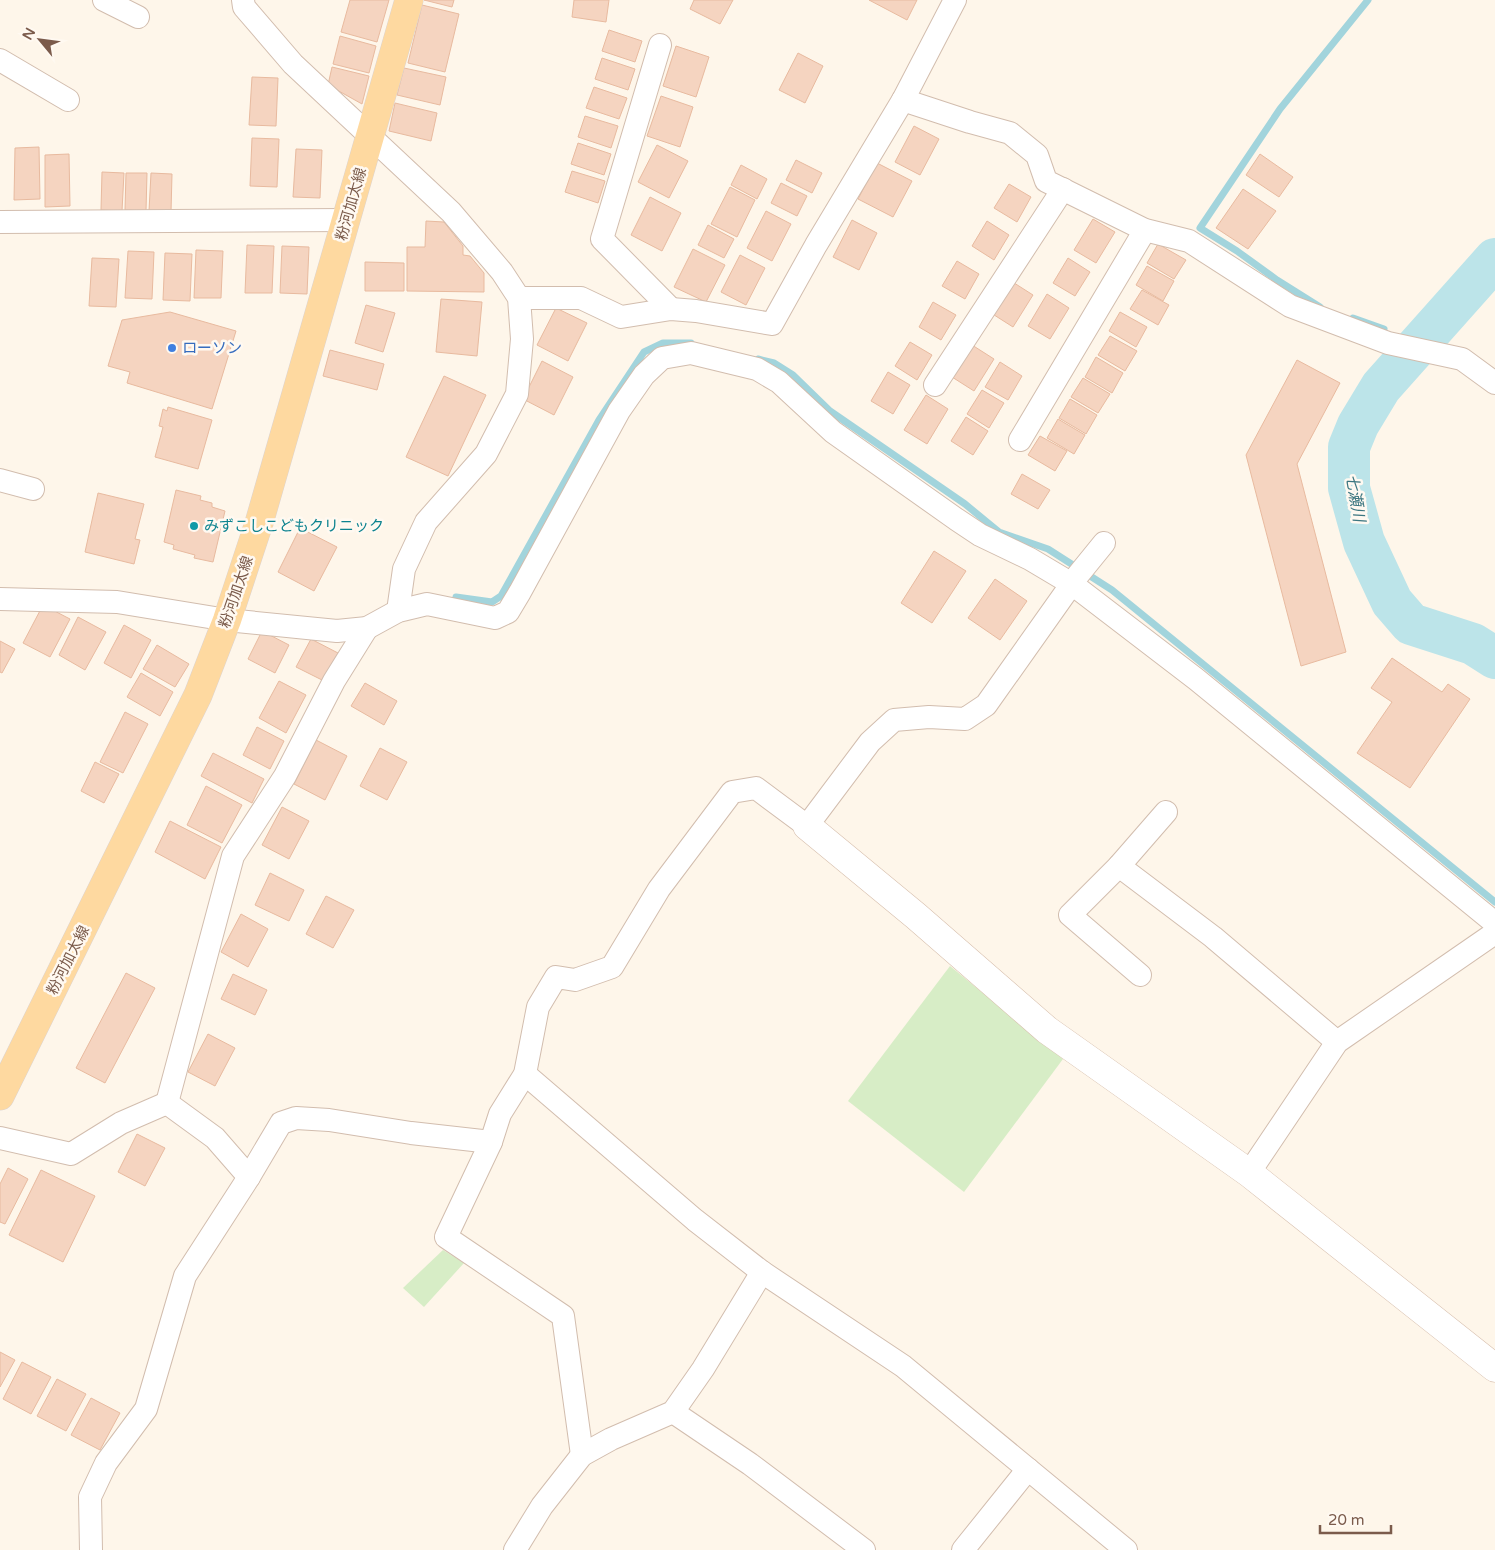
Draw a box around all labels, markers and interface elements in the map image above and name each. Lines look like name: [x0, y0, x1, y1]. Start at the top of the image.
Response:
north arrow: [15, 15, 65, 65]
text: N: [19, 25, 39, 43]
street label: 粉河加太線: [332, 165, 370, 243]
place label: ローソン: [182, 339, 242, 357]
marker: ローソン: [166, 342, 178, 354]
water label: 七瀬川: [1341, 473, 1369, 525]
place label: みずこしこどもクリニック: [204, 517, 384, 535]
marker: みずこしこどもクリニック: [188, 520, 200, 532]
street label: 粉河加太線: [215, 554, 257, 630]
street label: 粉河加太線: [43, 922, 93, 998]
scale bar: [1320, 1502, 1391, 1534]
text: 20 m: [1328, 1511, 1365, 1529]

